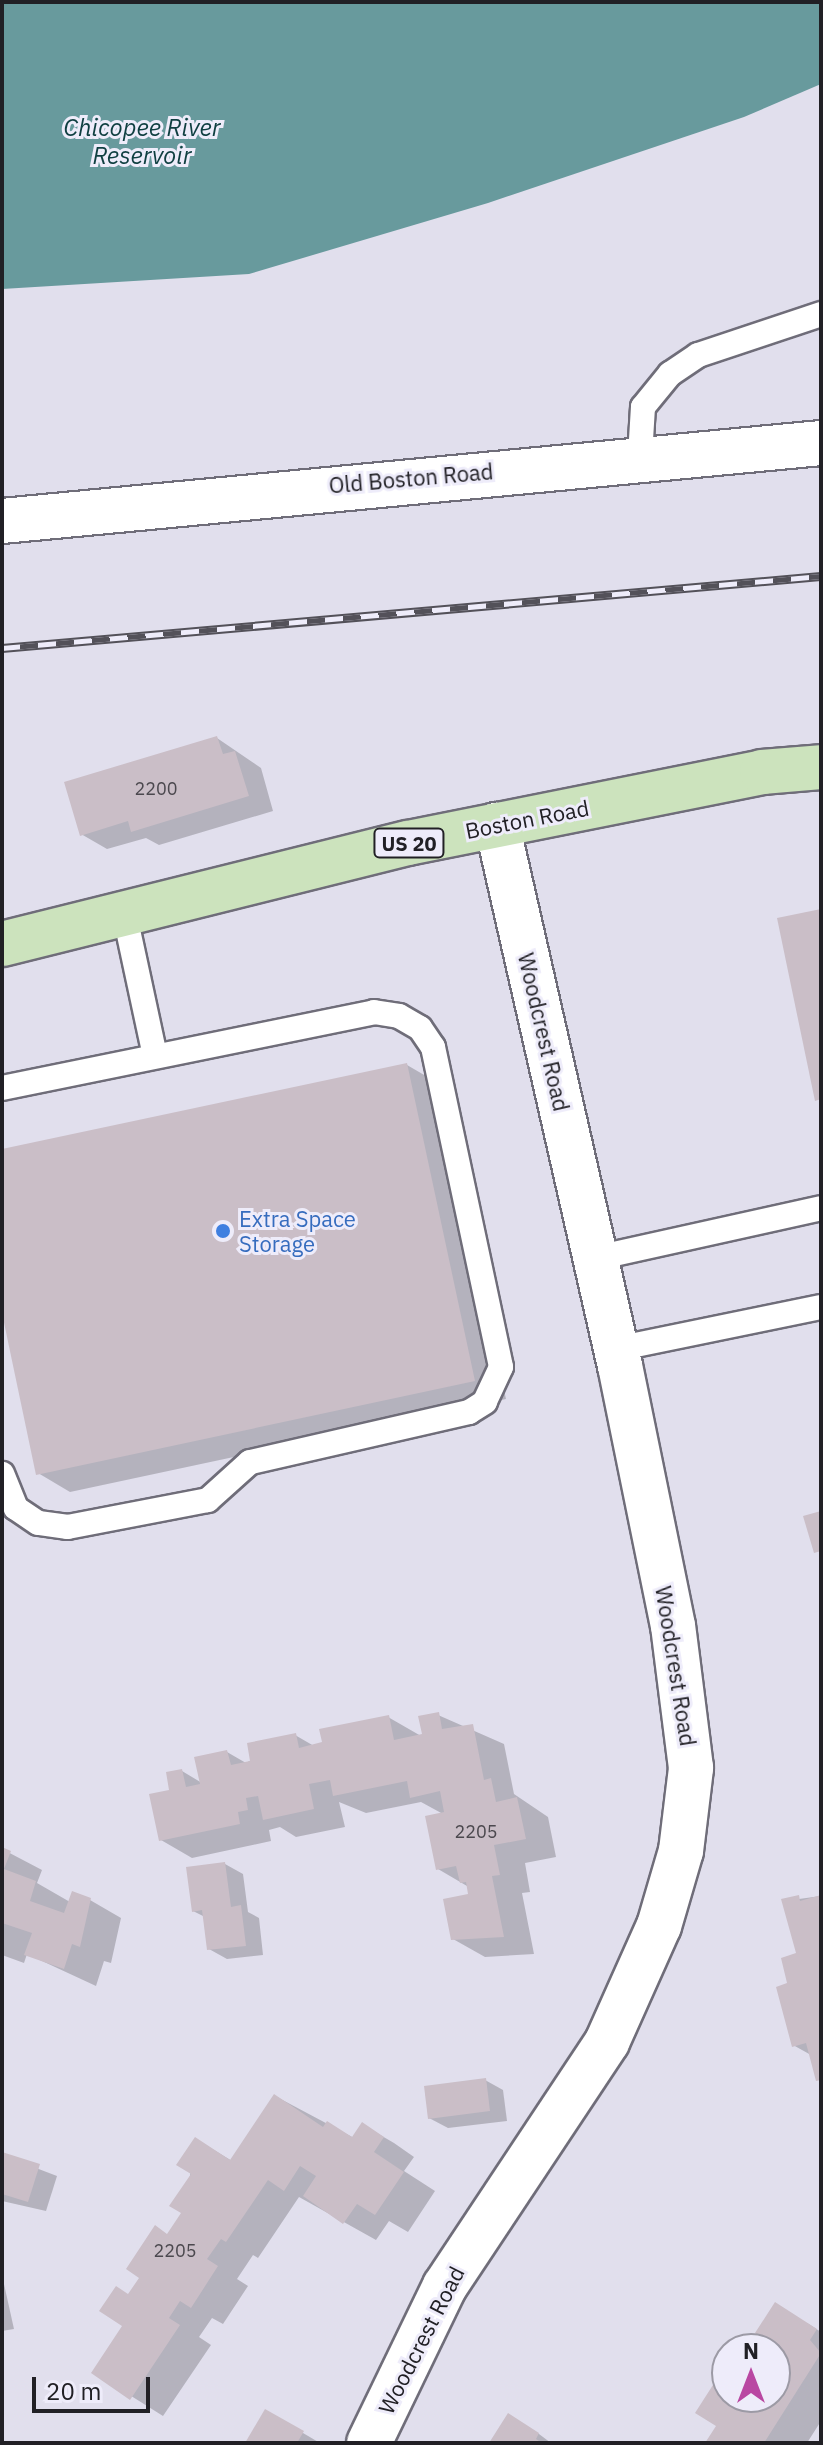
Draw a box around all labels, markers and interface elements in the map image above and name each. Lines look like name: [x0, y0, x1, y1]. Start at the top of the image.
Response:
water label: Chicopee River Reservoir: [64, 114, 220, 170]
street label: Old Boston Road: [328, 458, 494, 498]
house number: 2200: [134, 778, 178, 800]
street label: Boston Road: [463, 794, 591, 844]
road number: US 20: [373, 827, 445, 859]
street label: Woodcrest Road: [513, 950, 575, 1114]
place label: Extra Space Storage: [239, 1205, 356, 1256]
marker: Extra Space Storage: [214, 1222, 232, 1240]
street label: Woodcrest Road: [650, 1584, 702, 1748]
house number: 2205: [454, 1821, 498, 1843]
house number: 2205: [153, 2240, 197, 2262]
street label: Woodcrest Road: [373, 2262, 469, 2418]
north arrow: [711, 2333, 791, 2413]
text: N: [743, 2336, 759, 2365]
scale bar: [36, 2361, 154, 2411]
text: 20 m: [46, 2375, 101, 2407]

